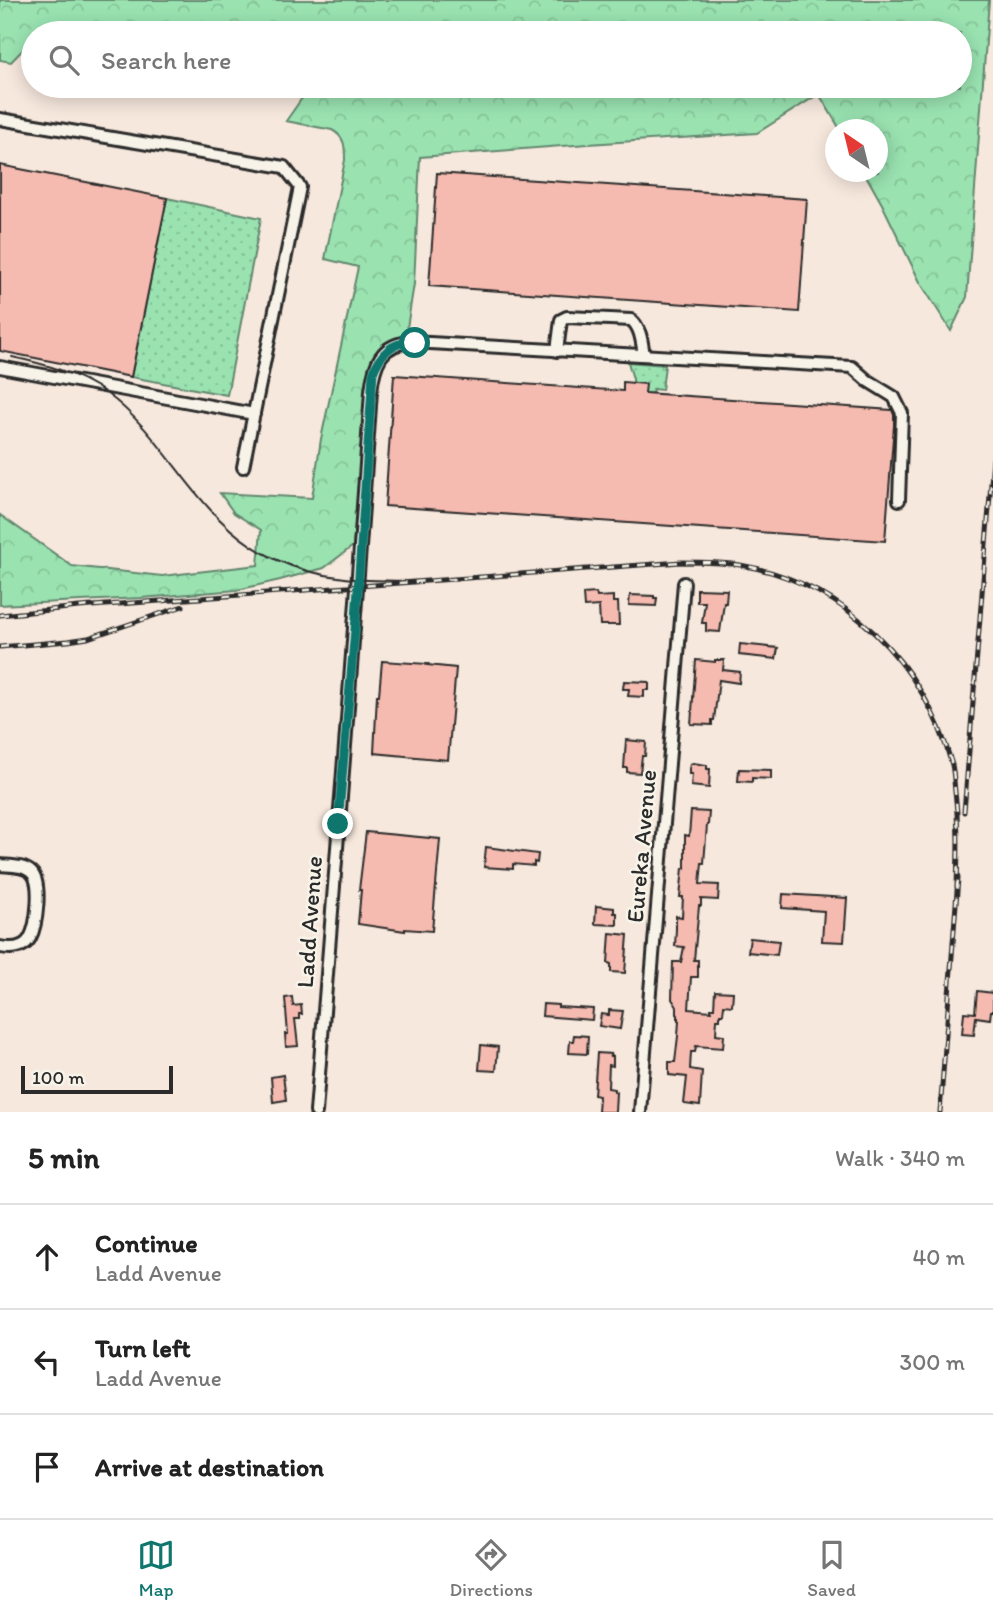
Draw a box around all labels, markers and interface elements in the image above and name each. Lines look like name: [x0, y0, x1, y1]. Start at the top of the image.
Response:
search box: [21, 21, 972, 98]
icon: search: [45, 41, 83, 79]
text: Search here: [101, 44, 231, 76]
north arrow: [825, 119, 888, 182]
route start: [399, 327, 430, 358]
street label: Eureka Avenue: [620, 768, 662, 924]
route end: [322, 808, 353, 839]
street label: Ladd Avenue: [290, 855, 328, 989]
scale bar: [21, 1063, 173, 1095]
text: 100 m: [32, 1066, 84, 1089]
text: 5 min: [28, 1139, 99, 1176]
text: Walk · 340 m: [835, 1144, 965, 1172]
text: Continue: [95, 1227, 198, 1259]
icon: ahead: [28, 1238, 66, 1276]
text: 40 m: [912, 1243, 965, 1271]
text: Ladd Avenue: [95, 1259, 222, 1287]
text: Turn left: [95, 1332, 191, 1364]
icon: left: [28, 1343, 66, 1381]
text: 300 m: [900, 1348, 965, 1376]
text: Ladd Avenue: [95, 1364, 222, 1392]
icon: arrive: [28, 1448, 66, 1486]
text: Arrive at destination: [95, 1451, 324, 1483]
tab: Map: [137, 1536, 175, 1601]
tab: Directions: [449, 1536, 533, 1601]
tab: Saved: [807, 1536, 856, 1601]

